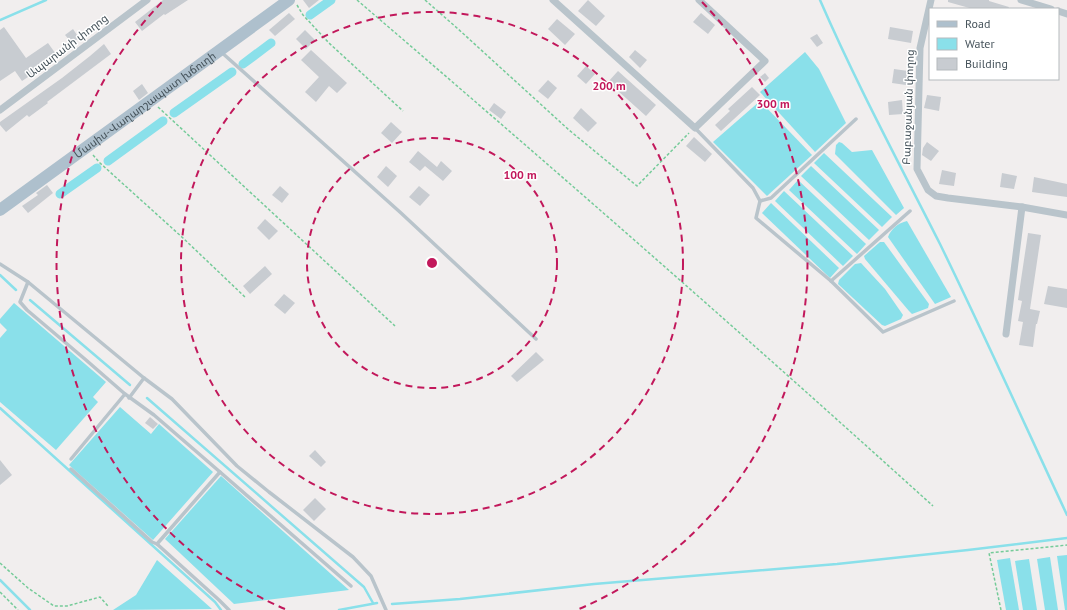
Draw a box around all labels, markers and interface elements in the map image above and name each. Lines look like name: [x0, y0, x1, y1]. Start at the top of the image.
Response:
legend: [929, 8, 1059, 80]
street label: Ապարանի փողոց: [23, 11, 111, 81]
text: Road: [965, 16, 990, 31]
text: Water: [965, 36, 995, 51]
street label: Մասիս-Վաղարշապատ խճուղի: [71, 48, 219, 161]
street label: Բաբաջանյան փողոց: [899, 49, 917, 165]
text: Building: [965, 56, 1008, 71]
text: 200 m: [592, 78, 626, 93]
text: 300 m: [756, 96, 790, 111]
text: 100 m: [503, 167, 537, 182]
centre of rings: [425, 256, 439, 270]

